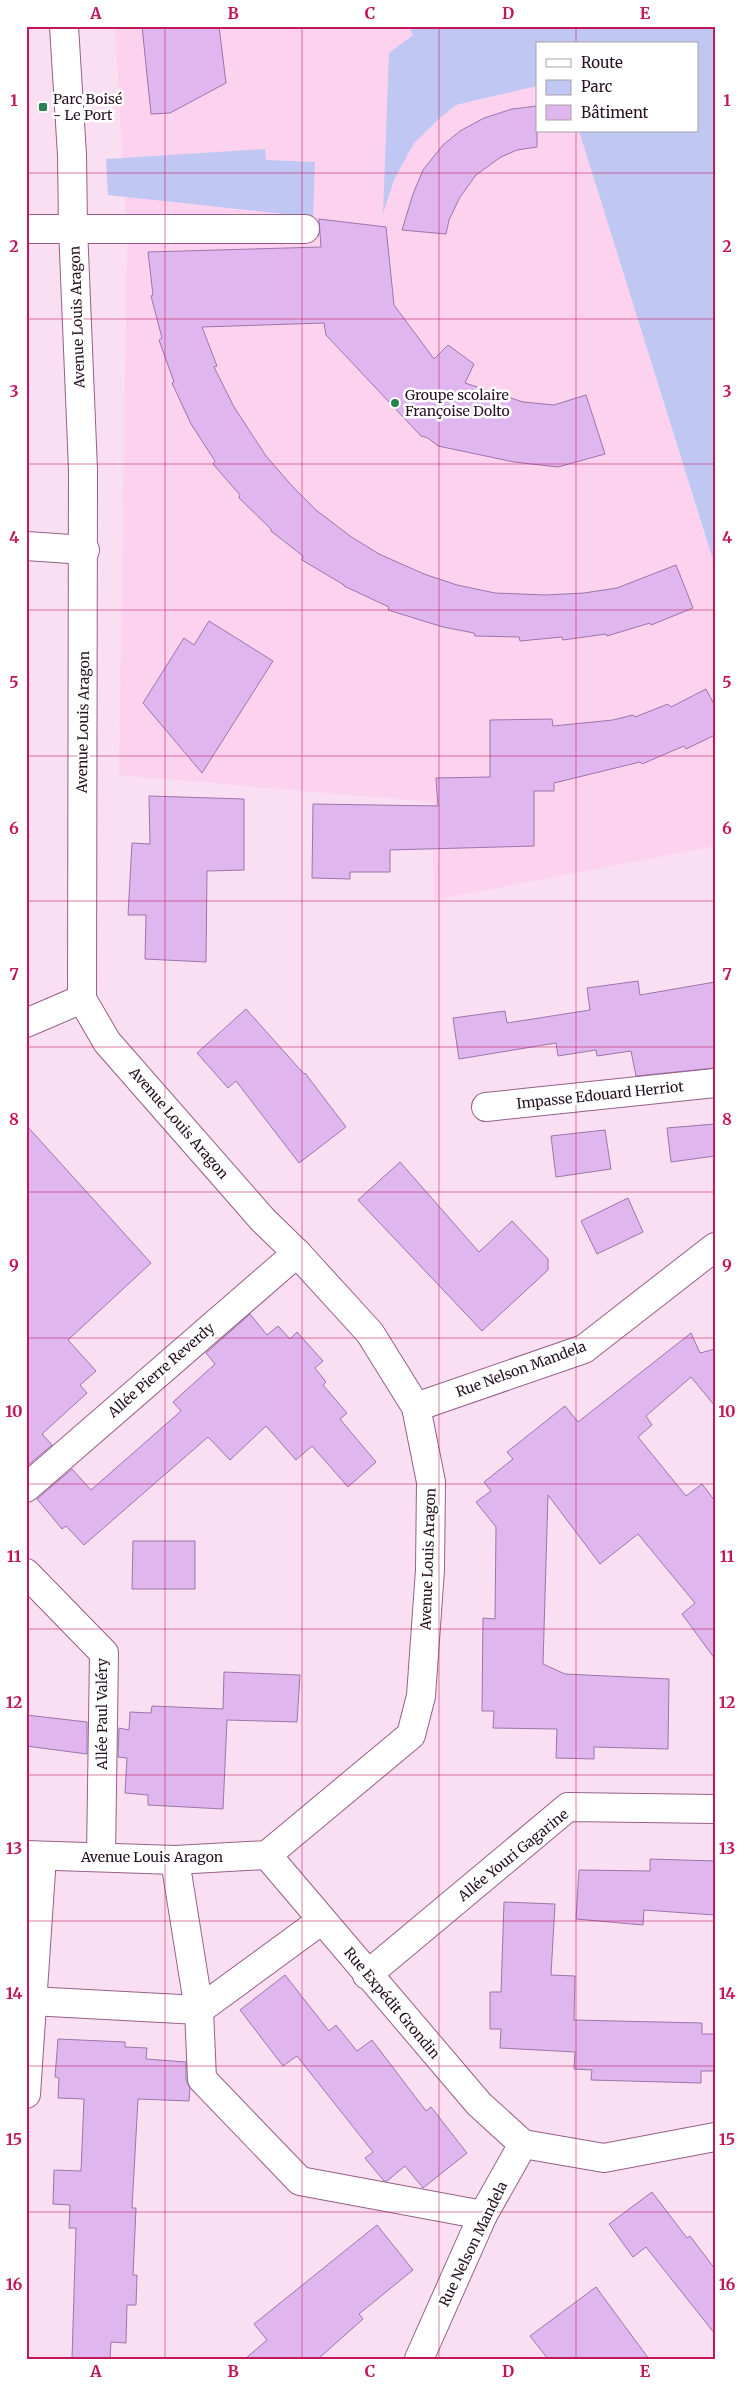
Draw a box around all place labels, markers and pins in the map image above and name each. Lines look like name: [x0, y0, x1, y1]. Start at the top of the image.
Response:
place label: Parc Boisé - Le Port: [53, 90, 122, 124]
marker: Parc Boisé - Le Port: [37, 101, 49, 113]
place label: Groupe scolaire Françoise Dolto: [405, 386, 510, 420]
marker: Groupe scolaire Françoise Dolto: [389, 397, 401, 409]

